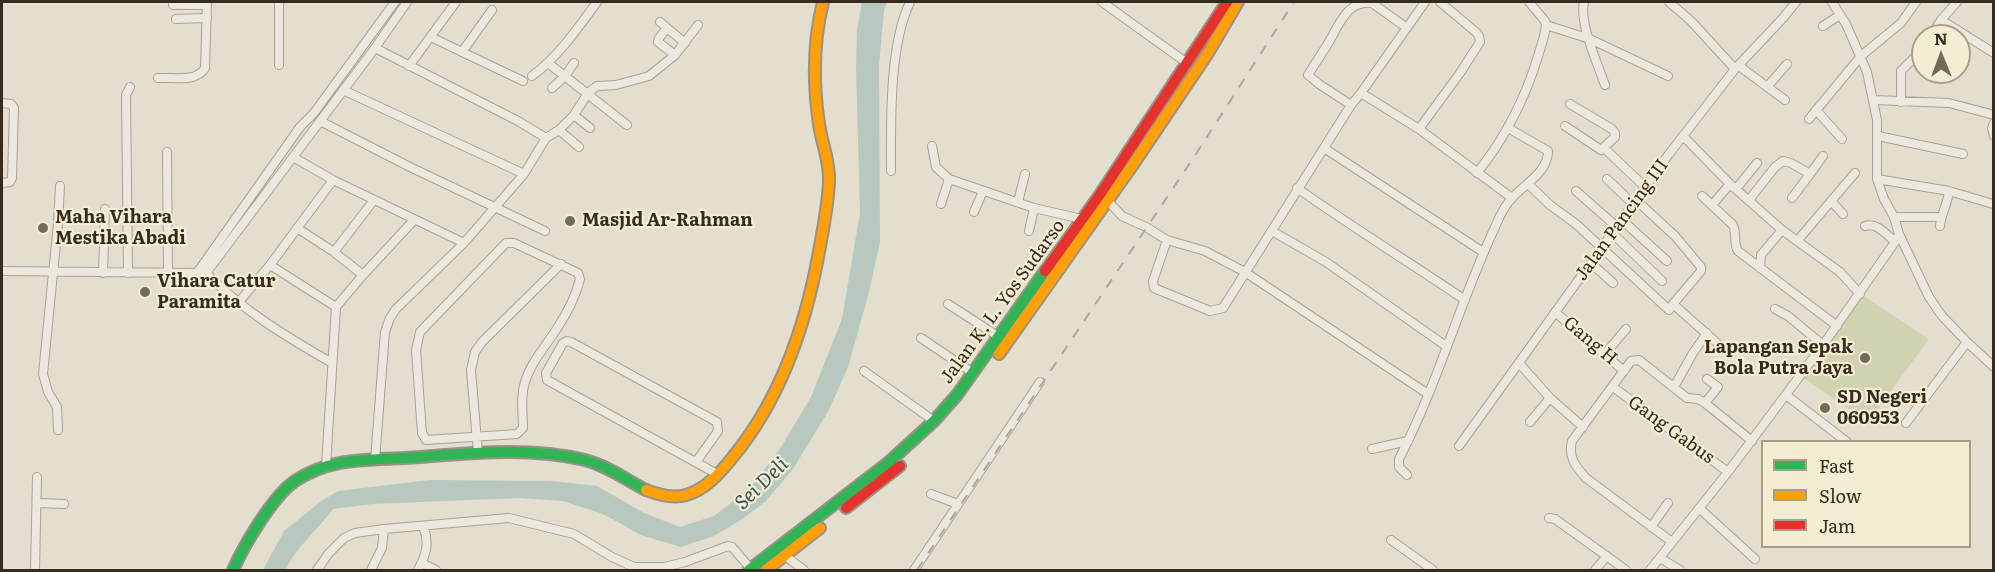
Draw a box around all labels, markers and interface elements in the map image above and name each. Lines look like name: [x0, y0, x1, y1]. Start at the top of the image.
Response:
north arrow: [1911, 24, 1971, 84]
text: N: [1934, 26, 1948, 50]
street label: Jalan Pancing III: [1571, 155, 1673, 285]
place label: Maha Vihara Mestika Abadi: [55, 207, 186, 250]
place label: Masjid Ar-Rahman: [582, 210, 753, 232]
marker: Masjid Ar-Rahman: [563, 214, 577, 228]
street label: Jalan K. L. Yos Sudarso: [936, 216, 1070, 388]
marker: Maha Vihara Mestika Abadi: [36, 221, 50, 235]
place label: Vihara Catur Paramita: [157, 271, 276, 314]
marker: Vihara Catur Paramita: [138, 285, 152, 299]
street label: Gang H: [1559, 312, 1621, 370]
place label: Lapangan Sepak Bola Putra Jaya: [1704, 337, 1853, 380]
marker: Lapangan Sepak Bola Putra Jaya: [1858, 351, 1872, 365]
place label: SD Negeri 060953: [1837, 387, 1927, 430]
street label: Gang Gabus: [1624, 391, 1718, 469]
marker: SD Negeri 060953: [1818, 401, 1832, 415]
legend: [1761, 440, 1971, 548]
text: Fast: [1819, 452, 1854, 479]
water label: Sei Deli: [730, 453, 794, 515]
text: Slow: [1819, 482, 1861, 509]
text: Jam: [1819, 512, 1855, 539]

